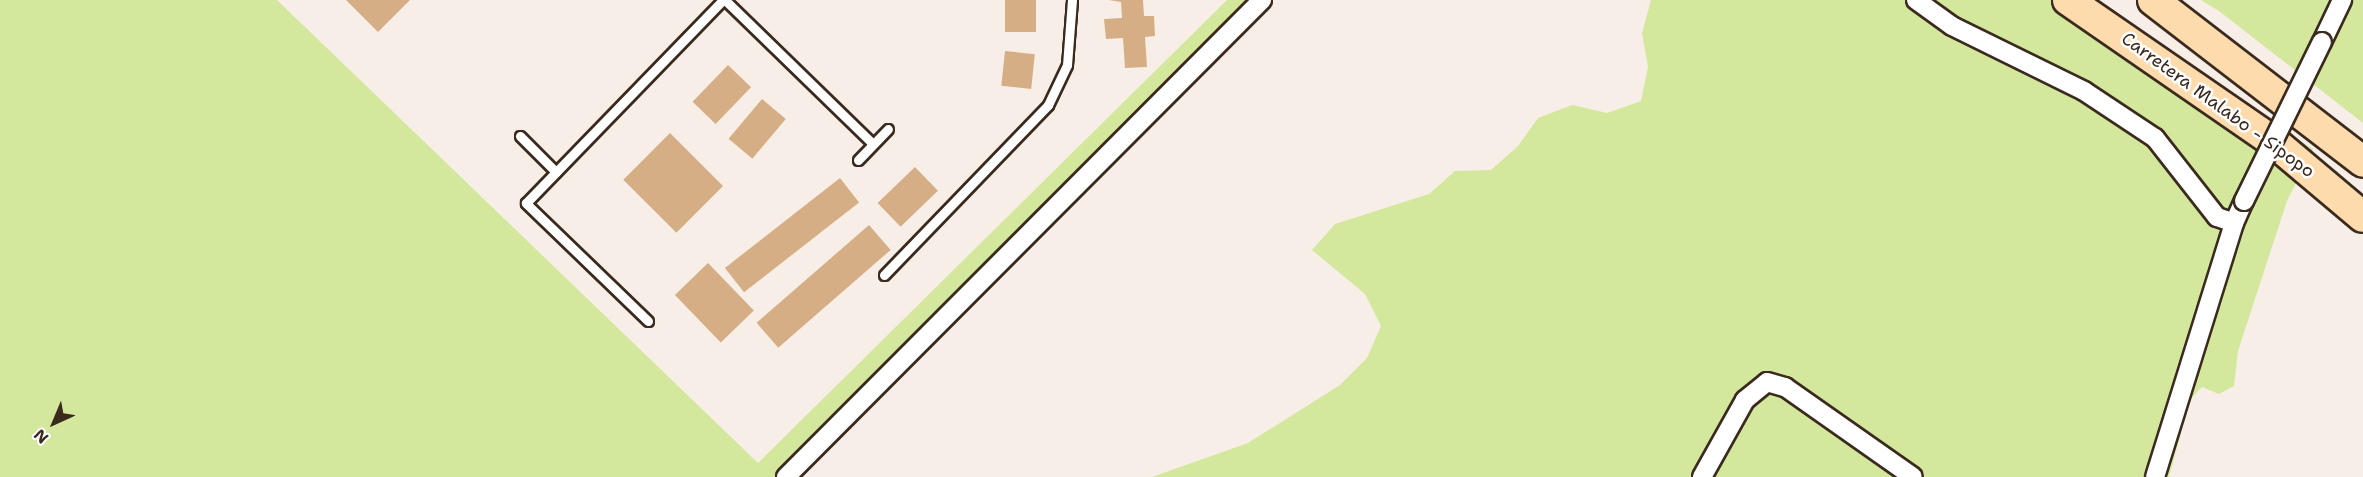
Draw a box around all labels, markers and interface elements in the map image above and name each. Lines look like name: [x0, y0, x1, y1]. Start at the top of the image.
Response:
street label: Carretera Malabo - Sipopo: [2117, 28, 2319, 182]
north arrow: [24, 393, 84, 453]
text: N: [29, 424, 53, 448]

